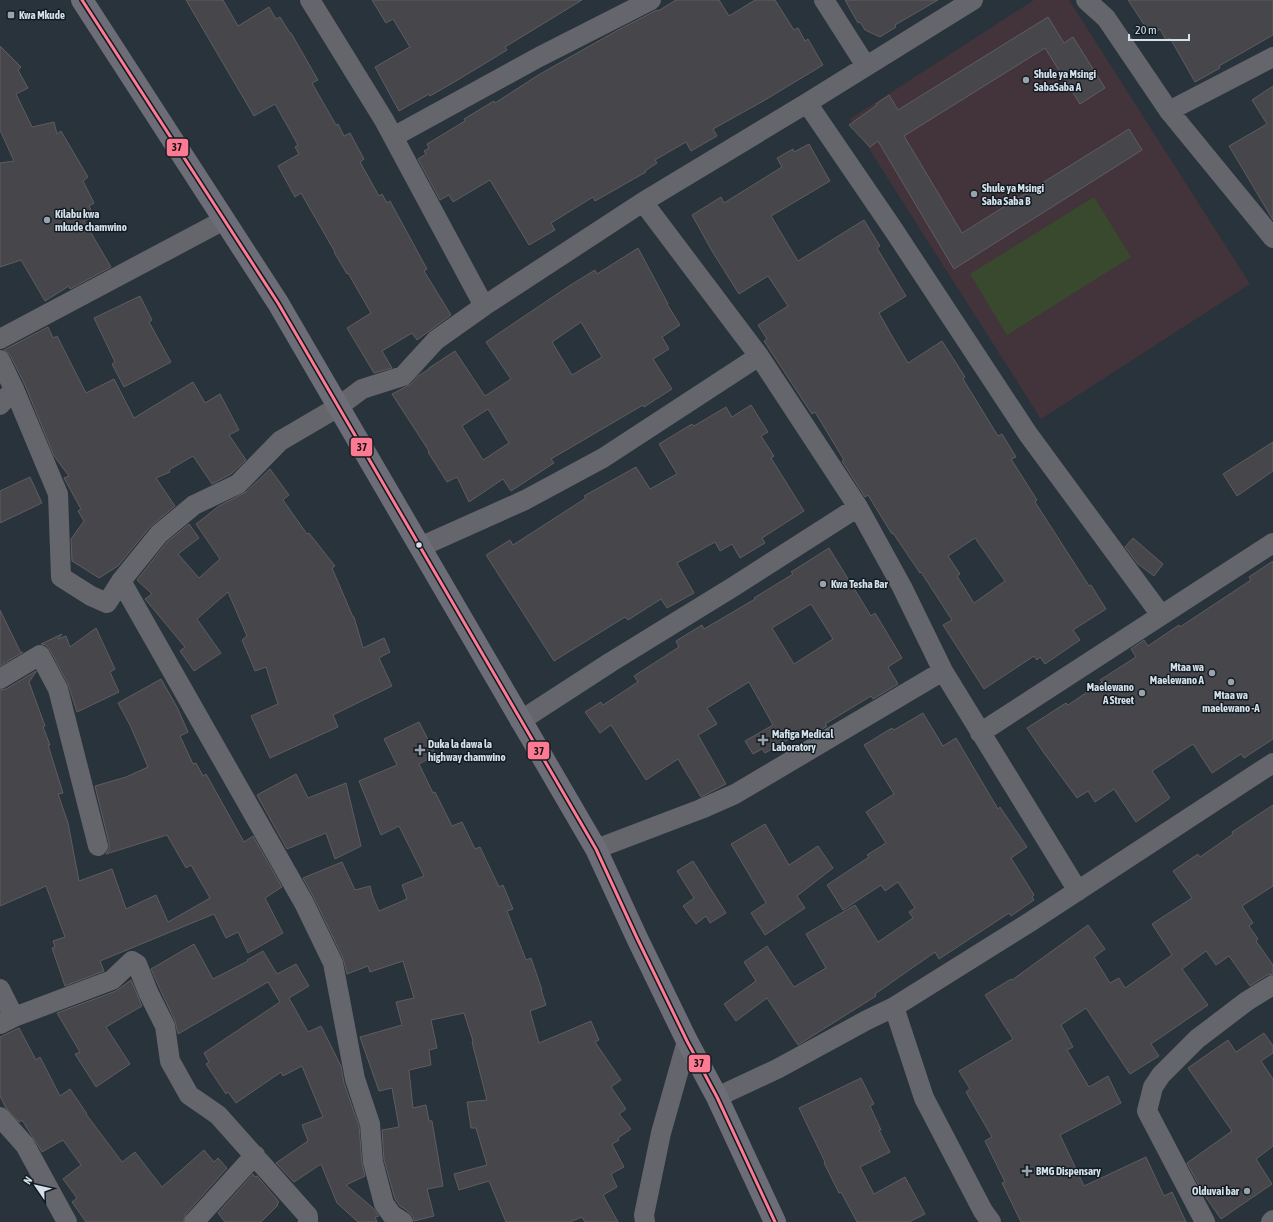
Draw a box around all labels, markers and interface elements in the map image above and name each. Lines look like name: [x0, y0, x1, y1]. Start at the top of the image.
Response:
place label: Kwa Mkude: [19, 9, 65, 21]
marker: Kwa Mkude: [6, 10, 16, 20]
scale bar: [1129, 16, 1189, 42]
text: 20 m: [1135, 23, 1157, 37]
place label: Shule ya Msingi SabaSaba A: [1034, 68, 1096, 93]
marker: Shule ya Msingi SabaSaba A: [1021, 75, 1031, 85]
line badge: 37: [166, 138, 189, 157]
text: 37: [172, 141, 182, 153]
place label: Shule ya Msingi Saba Saba B: [982, 182, 1044, 207]
marker: Shule ya Msingi Saba Saba B: [969, 189, 979, 199]
place label: Kilabu kwa mkude chamwino: [55, 208, 127, 233]
marker: Kilabu kwa mkude chamwino: [42, 215, 52, 225]
line badge: 37: [350, 437, 373, 457]
text: 37: [357, 441, 367, 453]
unlabelled marker: [414, 540, 424, 550]
place label: Kwa Tesha Bar: [831, 578, 888, 590]
marker: Kwa Tesha Bar: [818, 579, 828, 589]
place label: Mtaa wa Maelewano A: [1150, 661, 1205, 686]
marker: Mtaa wa Maelewano A: [1207, 668, 1217, 678]
marker: Mtaa wa maelewano -A: [1226, 677, 1236, 687]
place label: Maelewano A Street: [1087, 681, 1135, 706]
marker: Maelewano A Street: [1137, 688, 1147, 698]
place label: Mtaa wa maelewano -A: [1202, 689, 1260, 714]
place label: Mafiga Medical Laboratory: [772, 728, 834, 753]
marker: Mafiga Medical Laboratory: [757, 734, 769, 746]
place label: Duka la dawa la highway chamwino: [428, 738, 506, 763]
line badge: 37: [527, 741, 550, 760]
marker: Duka la dawa la highway chamwino: [415, 745, 425, 755]
text: 37: [534, 745, 544, 757]
line badge: 37: [688, 1054, 711, 1073]
text: 37: [694, 1057, 704, 1069]
marker: BMG Dispensary: [1021, 1165, 1033, 1177]
place label: BMG Dispensary: [1036, 1165, 1101, 1177]
north arrow: [16, 1166, 56, 1206]
text: N: [21, 1174, 35, 1186]
place label: Olduvai bar: [1192, 1185, 1240, 1197]
marker: Olduvai bar: [1242, 1186, 1252, 1196]

